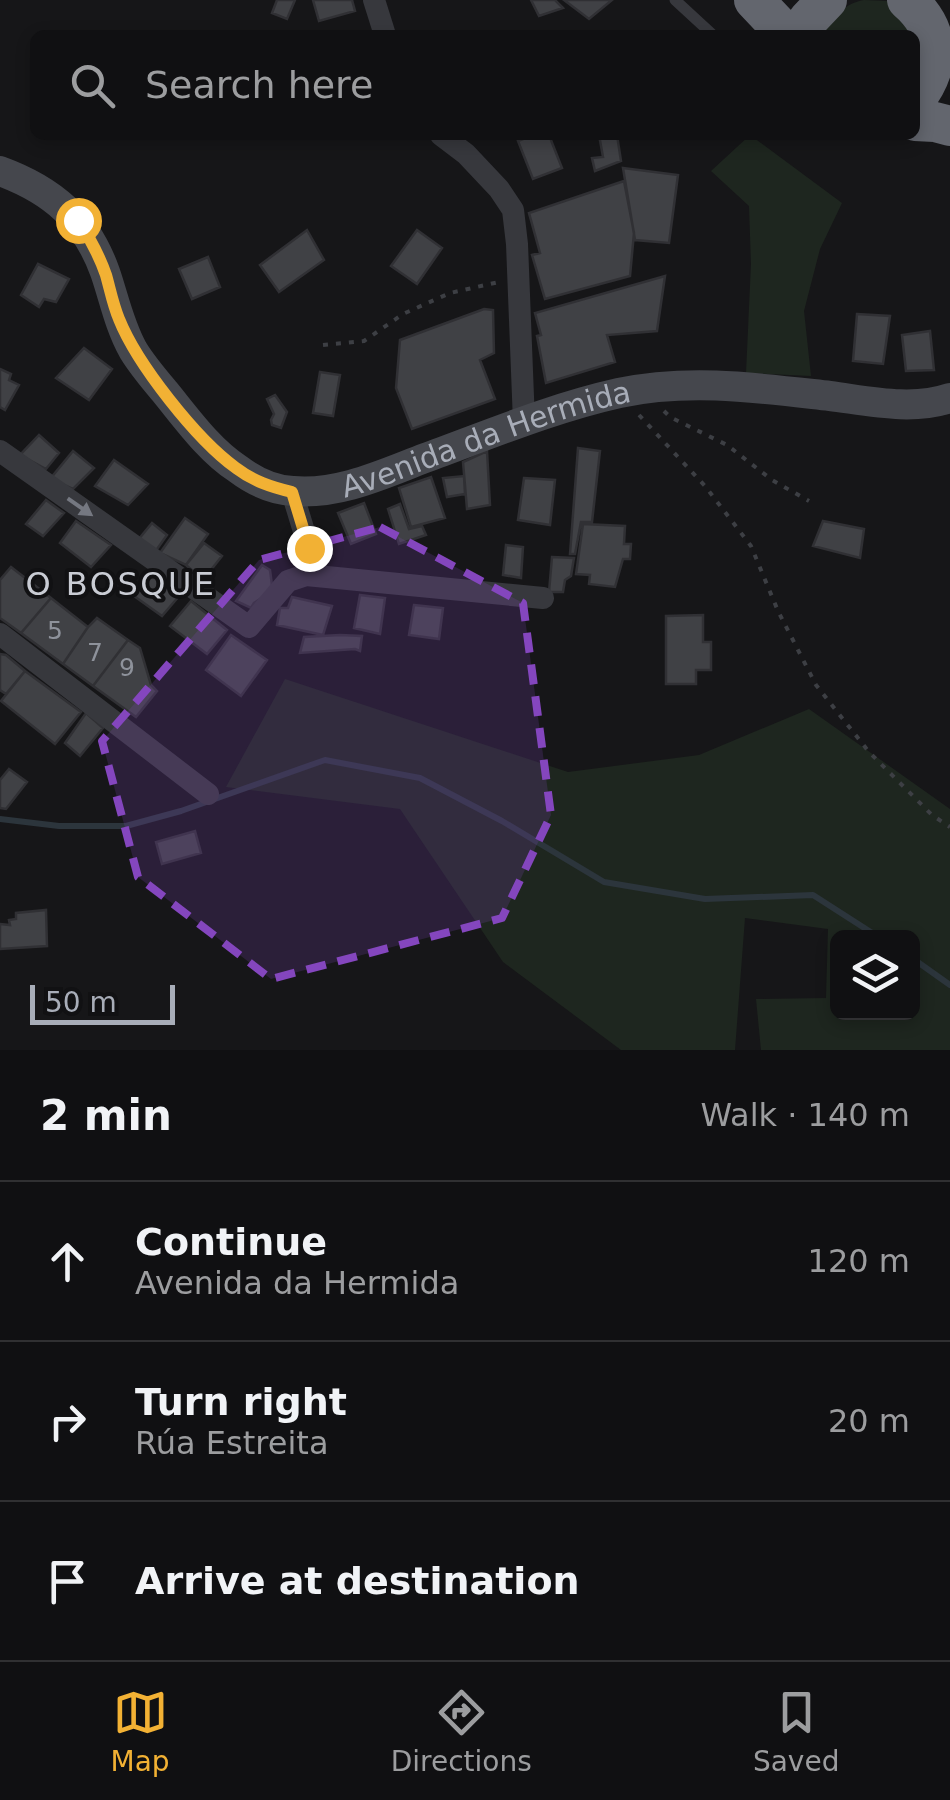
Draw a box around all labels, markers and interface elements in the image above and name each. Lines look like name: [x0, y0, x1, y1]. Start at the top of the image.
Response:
search box: [30, 30, 920, 140]
icon: search: [65, 58, 120, 113]
text: Search here: [145, 63, 373, 107]
route start: [56, 198, 102, 244]
street label: Avenida da Hermida: [337, 374, 634, 504]
one-way arrow: [66, 497, 93, 517]
route end: [287, 526, 333, 572]
district label: O BOSQUE: [25, 565, 217, 603]
house number: 5: [47, 616, 63, 645]
house number: 7: [87, 638, 103, 667]
house number: 9: [119, 653, 135, 682]
map controls: [830, 930, 920, 1020]
button: layers: [830, 930, 920, 1020]
scale bar: [30, 980, 175, 1024]
text: 50 m: [45, 986, 117, 1019]
text: 2 min: [40, 1091, 172, 1140]
text: Walk · 140 m: [700, 1096, 910, 1134]
text: Continue: [135, 1220, 327, 1264]
icon: ahead: [40, 1234, 95, 1289]
text: 120 m: [808, 1242, 910, 1280]
text: Avenida da Hermida: [135, 1264, 459, 1302]
text: Turn right: [135, 1380, 347, 1424]
icon: right: [40, 1394, 95, 1449]
text: 20 m: [828, 1402, 910, 1440]
text: Rúa Estreita: [135, 1424, 328, 1462]
icon: arrive: [40, 1554, 95, 1609]
text: Arrive at destination: [135, 1559, 580, 1603]
tab: Map: [111, 1685, 170, 1778]
tab: Directions: [391, 1685, 532, 1778]
tab: Saved: [753, 1685, 839, 1778]

